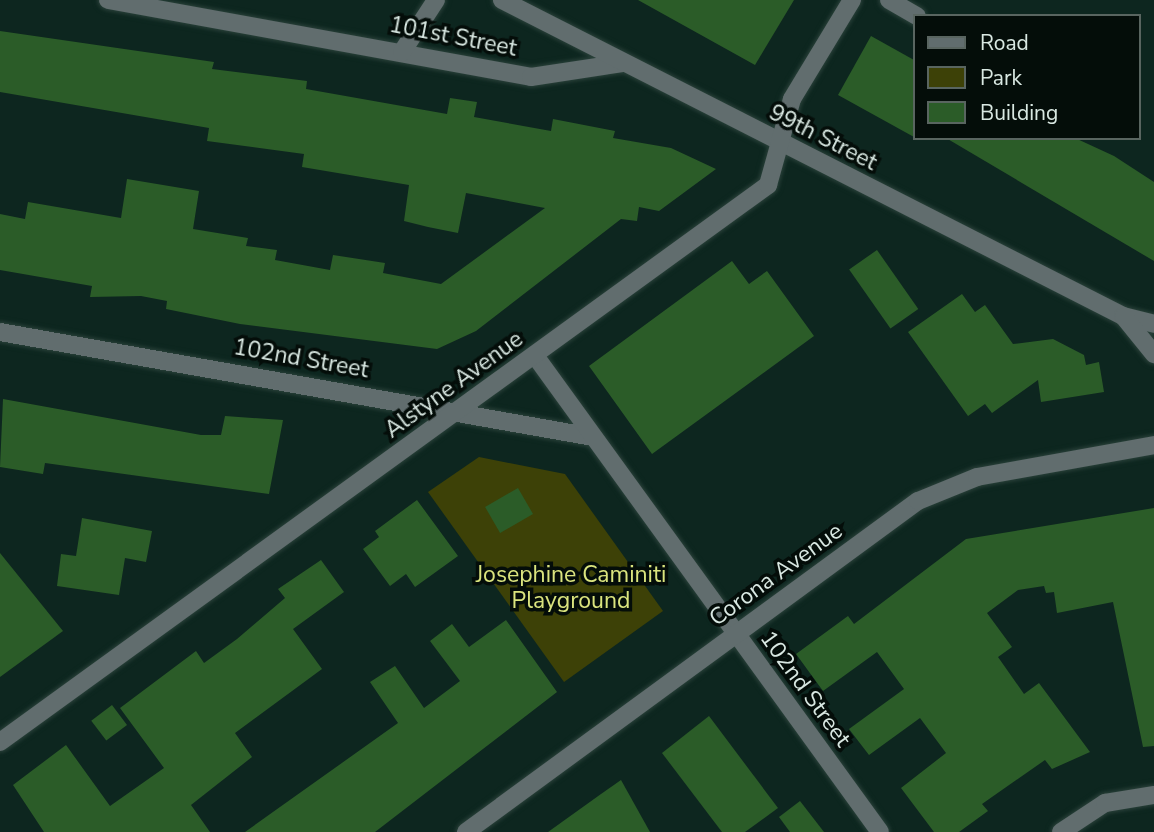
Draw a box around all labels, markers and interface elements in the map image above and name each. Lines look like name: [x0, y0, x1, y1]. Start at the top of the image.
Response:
street label: 101st Street: [387, 11, 519, 63]
legend: [912, 14, 1140, 140]
text: Road: [980, 29, 1029, 57]
text: Park: [980, 64, 1022, 92]
street label: 99th Street: [764, 99, 882, 177]
text: Building: [980, 99, 1058, 127]
street label: Alstyne Avenue: [380, 326, 528, 444]
street label: 102nd Street: [231, 334, 371, 384]
street label: Corona Avenue: [704, 517, 848, 633]
park label: Josephine Caminiti Playground: [476, 561, 666, 615]
street label: 102nd Street: [754, 626, 856, 752]

